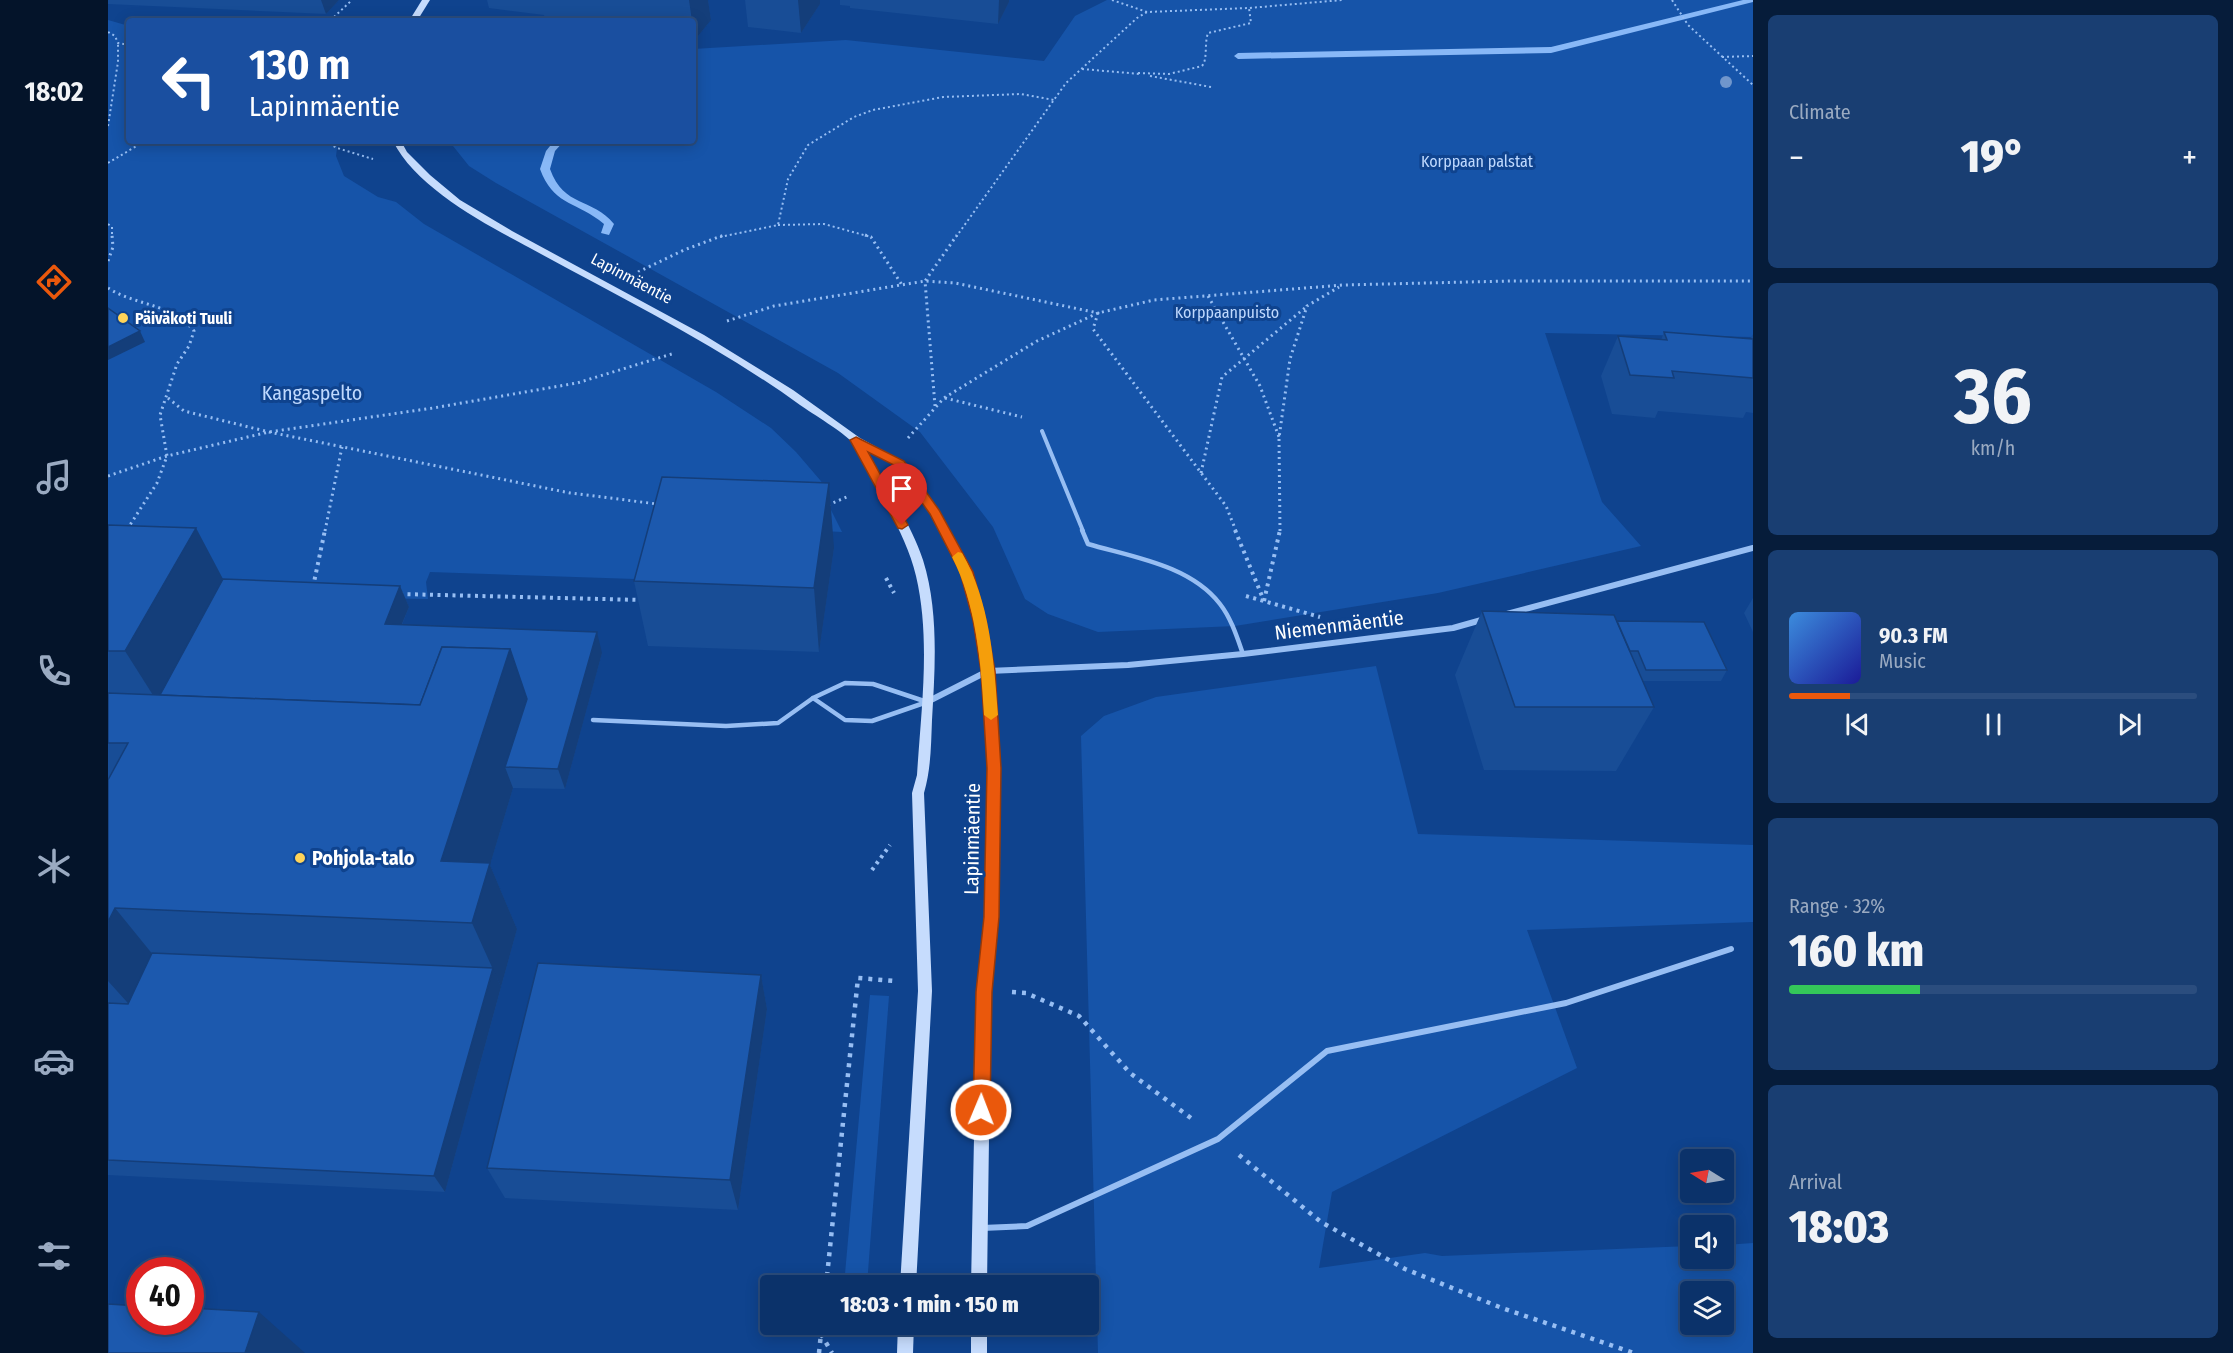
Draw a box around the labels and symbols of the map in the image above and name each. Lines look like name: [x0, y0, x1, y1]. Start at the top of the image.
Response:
park label: Korppaan palstat: [1421, 152, 1534, 171]
street label: Lapinmäentie: [588, 249, 676, 308]
park label: Korppaanpuisto: [1175, 303, 1279, 322]
place label: Päiväkoti Tuuli: [135, 309, 232, 328]
marker: Päiväkoti Tuuli: [116, 311, 130, 325]
park label: Kangaspelto: [262, 381, 362, 405]
pin: [876, 463, 927, 525]
street label: Niemenmäentie: [1273, 605, 1405, 645]
street label: Lapinmäentie: [959, 783, 985, 895]
place label: Pohjola-talo: [312, 846, 415, 870]
marker: Pohjola-talo: [293, 851, 307, 865]
position arrow: [949, 1078, 1013, 1142]
north arrow: [1680, 1149, 1734, 1203]
speed limit sign: 40: [126, 1257, 204, 1335]

